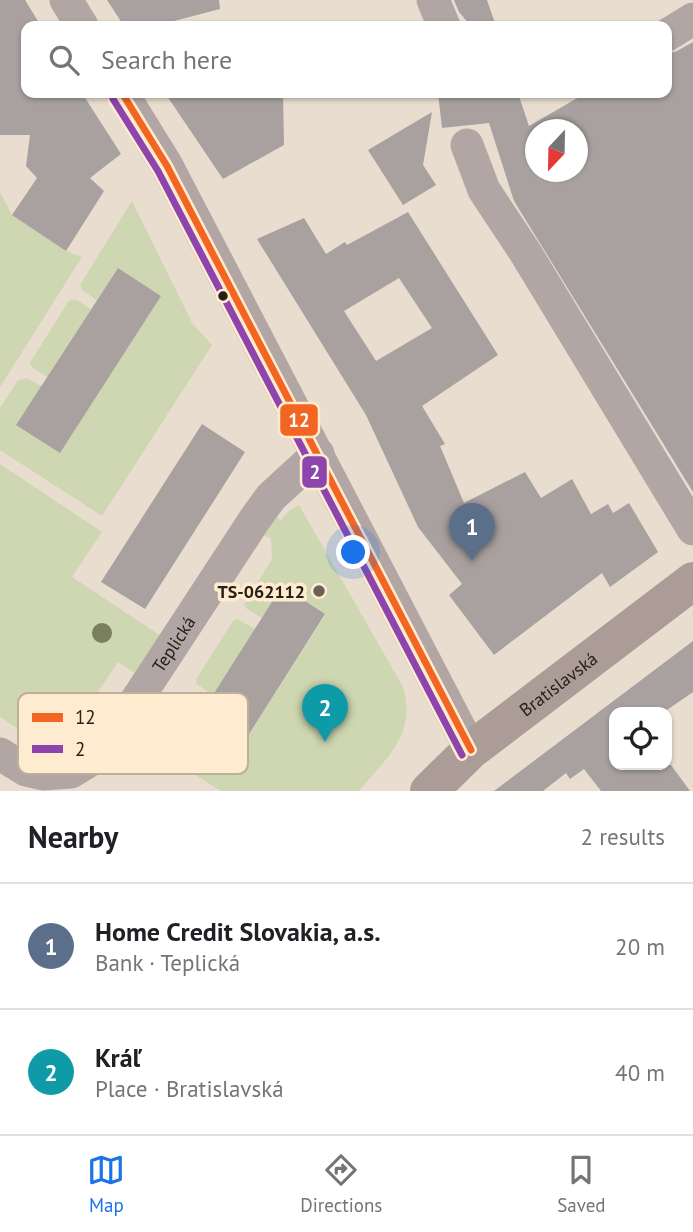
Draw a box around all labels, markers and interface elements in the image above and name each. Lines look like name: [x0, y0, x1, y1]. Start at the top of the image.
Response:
search box: [21, 21, 672, 98]
icon: search: [45, 41, 83, 79]
text: Search here: [101, 43, 232, 76]
north arrow: [525, 119, 588, 182]
unlabelled marker: [216, 289, 230, 303]
line badge: 12: [279, 403, 319, 437]
text: 12: [288, 408, 310, 432]
line badge: 2: [301, 455, 328, 489]
text: 2: [310, 460, 320, 484]
pin: 1: [449, 503, 495, 561]
your location: [336, 535, 370, 569]
place label: TS-062112: [218, 580, 305, 603]
marker: TS-062112: [311, 583, 327, 599]
street label: Teplická: [147, 612, 200, 676]
street label: Bratislavská: [514, 647, 602, 721]
pin: 2: [302, 684, 348, 742]
legend: [18, 693, 248, 774]
text: 12: [75, 705, 96, 729]
map controls: [609, 707, 672, 770]
button: locate: [609, 707, 672, 770]
text: 2: [75, 737, 85, 761]
text: Nearby: [28, 817, 118, 856]
text: 2 results: [581, 822, 665, 851]
text: Home Credit Slovakia, a.s.: [95, 915, 381, 948]
text: 1: [44, 932, 58, 961]
text: 20 m: [615, 932, 665, 961]
text: Bank · Teplická: [95, 948, 240, 977]
text: Kráľ: [95, 1041, 140, 1074]
text: 2: [44, 1058, 58, 1087]
text: 40 m: [615, 1058, 665, 1087]
text: Place · Bratislavská: [95, 1074, 284, 1103]
tab: Map: [87, 1151, 125, 1217]
tab: Directions: [300, 1151, 382, 1217]
tab: Saved: [557, 1151, 606, 1217]

